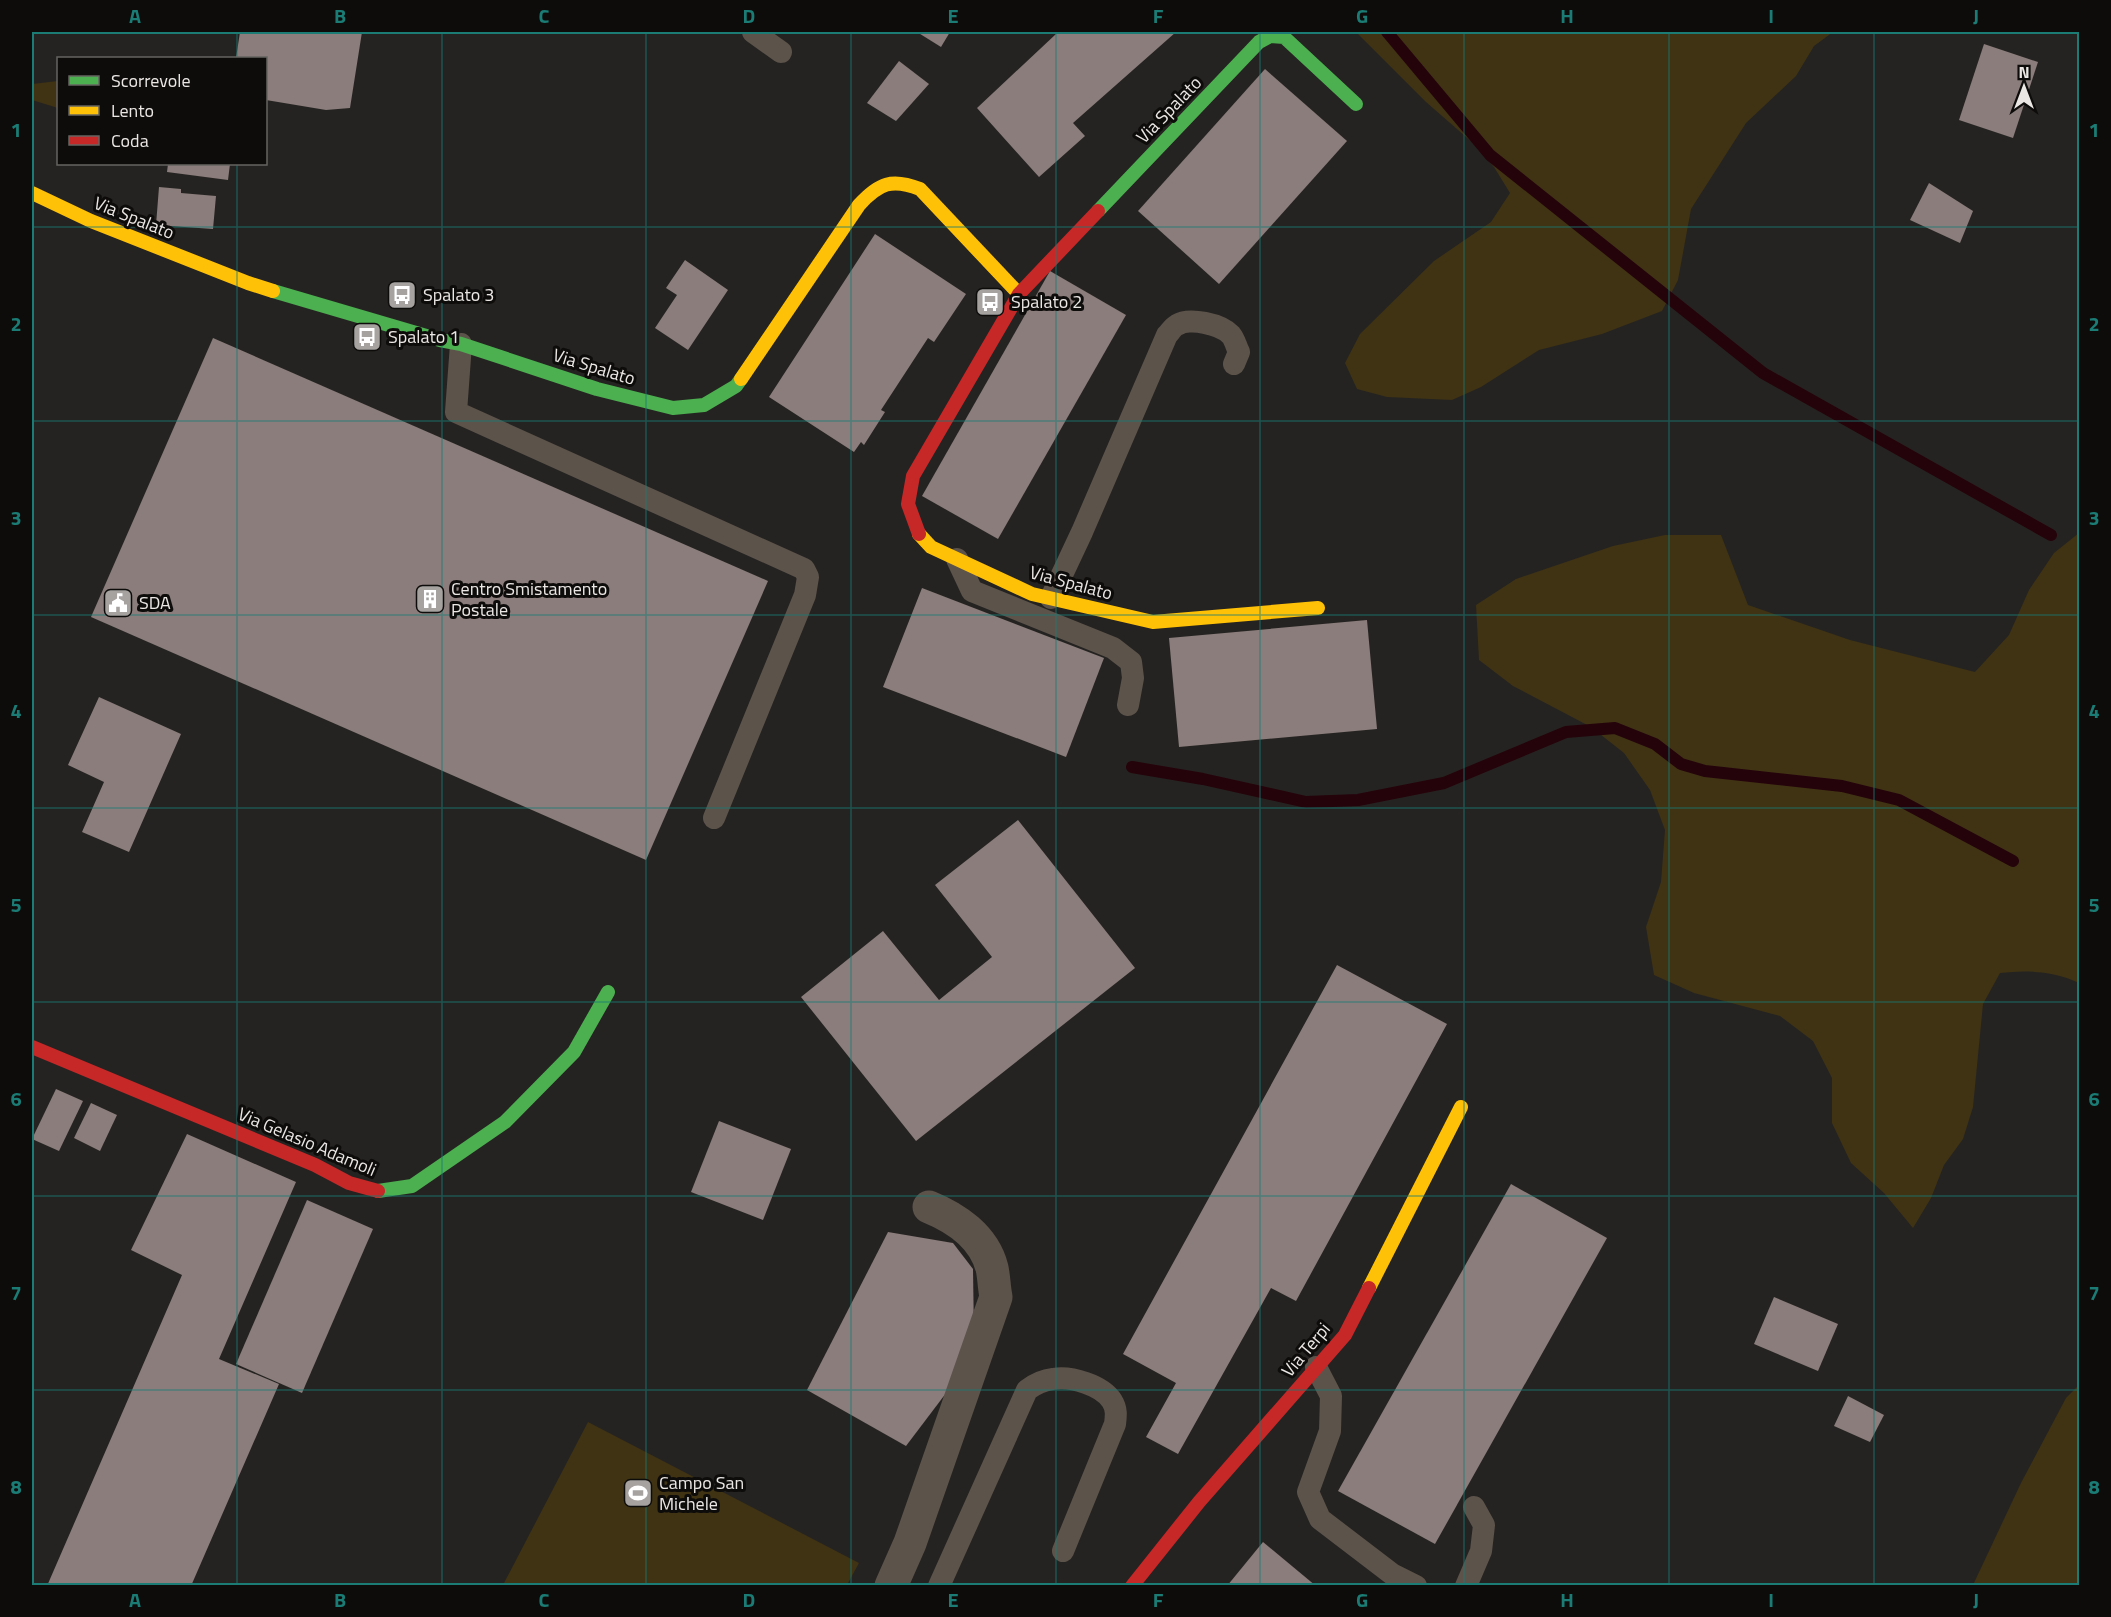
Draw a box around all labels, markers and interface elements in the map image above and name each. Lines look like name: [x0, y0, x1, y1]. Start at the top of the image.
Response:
text: A: [129, 0, 141, 31]
text: B: [334, 0, 346, 31]
text: C: [539, 0, 550, 31]
text: D: [743, 0, 755, 31]
text: E: [947, 0, 959, 31]
text: F: [1153, 0, 1164, 31]
text: G: [1356, 0, 1368, 31]
text: H: [1560, 0, 1574, 31]
text: I: [1768, 0, 1774, 31]
text: J: [1973, 0, 1979, 31]
legend: [57, 57, 267, 165]
north arrow: [1994, 57, 2054, 117]
text: N: [2018, 60, 2030, 84]
text: Scorrevole: [111, 67, 190, 94]
street label: Via Spalato: [1130, 70, 1208, 149]
text: Lento: [111, 97, 154, 124]
text: 1: [10, 114, 22, 145]
text: 1: [2088, 114, 2100, 145]
text: Coda: [111, 127, 149, 154]
street label: Via Spalato: [90, 189, 178, 246]
bus stop icon: Spalato 3: [386, 279, 418, 311]
place label: Spalato 3: [423, 281, 494, 308]
bus stop icon: Spalato 2: [974, 286, 1006, 318]
place label: Spalato 2: [1011, 288, 1082, 315]
text: 2: [10, 308, 22, 339]
text: 2: [2088, 308, 2100, 339]
bus stop icon: Spalato 1: [351, 321, 383, 353]
place label: Spalato 1: [388, 323, 459, 350]
street label: Via Spalato: [550, 341, 639, 392]
text: 3: [10, 502, 22, 533]
text: 3: [2088, 502, 2100, 533]
street label: Via Spalato: [1027, 559, 1116, 607]
place label: Centro Smistamento Postale: [451, 575, 607, 623]
building icon: Centro Smistamento Postale: [414, 583, 446, 615]
public building icon: SDA: [102, 587, 134, 619]
place label: SDA: [139, 589, 171, 616]
text: 4: [10, 695, 22, 726]
text: 4: [2088, 695, 2100, 726]
text: 5: [10, 889, 22, 920]
text: 5: [2088, 889, 2100, 920]
text: 6: [10, 1083, 22, 1114]
text: 6: [2088, 1083, 2100, 1114]
street label: Via Gelasio Adamoli: [234, 1100, 381, 1183]
text: 7: [10, 1277, 22, 1308]
text: 7: [2088, 1277, 2100, 1308]
street label: Via Terpi: [1275, 1316, 1337, 1383]
place label: Campo San Michele: [659, 1469, 744, 1517]
text: 8: [10, 1471, 22, 1502]
text: 8: [2088, 1471, 2100, 1502]
sports icon: Campo San Michele: [622, 1477, 654, 1509]
text: A: [129, 1584, 141, 1615]
text: B: [334, 1584, 346, 1615]
text: C: [539, 1584, 550, 1615]
text: D: [743, 1584, 755, 1615]
text: E: [947, 1584, 959, 1615]
text: F: [1153, 1584, 1164, 1615]
text: G: [1356, 1584, 1368, 1615]
text: H: [1560, 1584, 1574, 1615]
text: I: [1768, 1584, 1774, 1615]
text: J: [1973, 1584, 1979, 1615]

